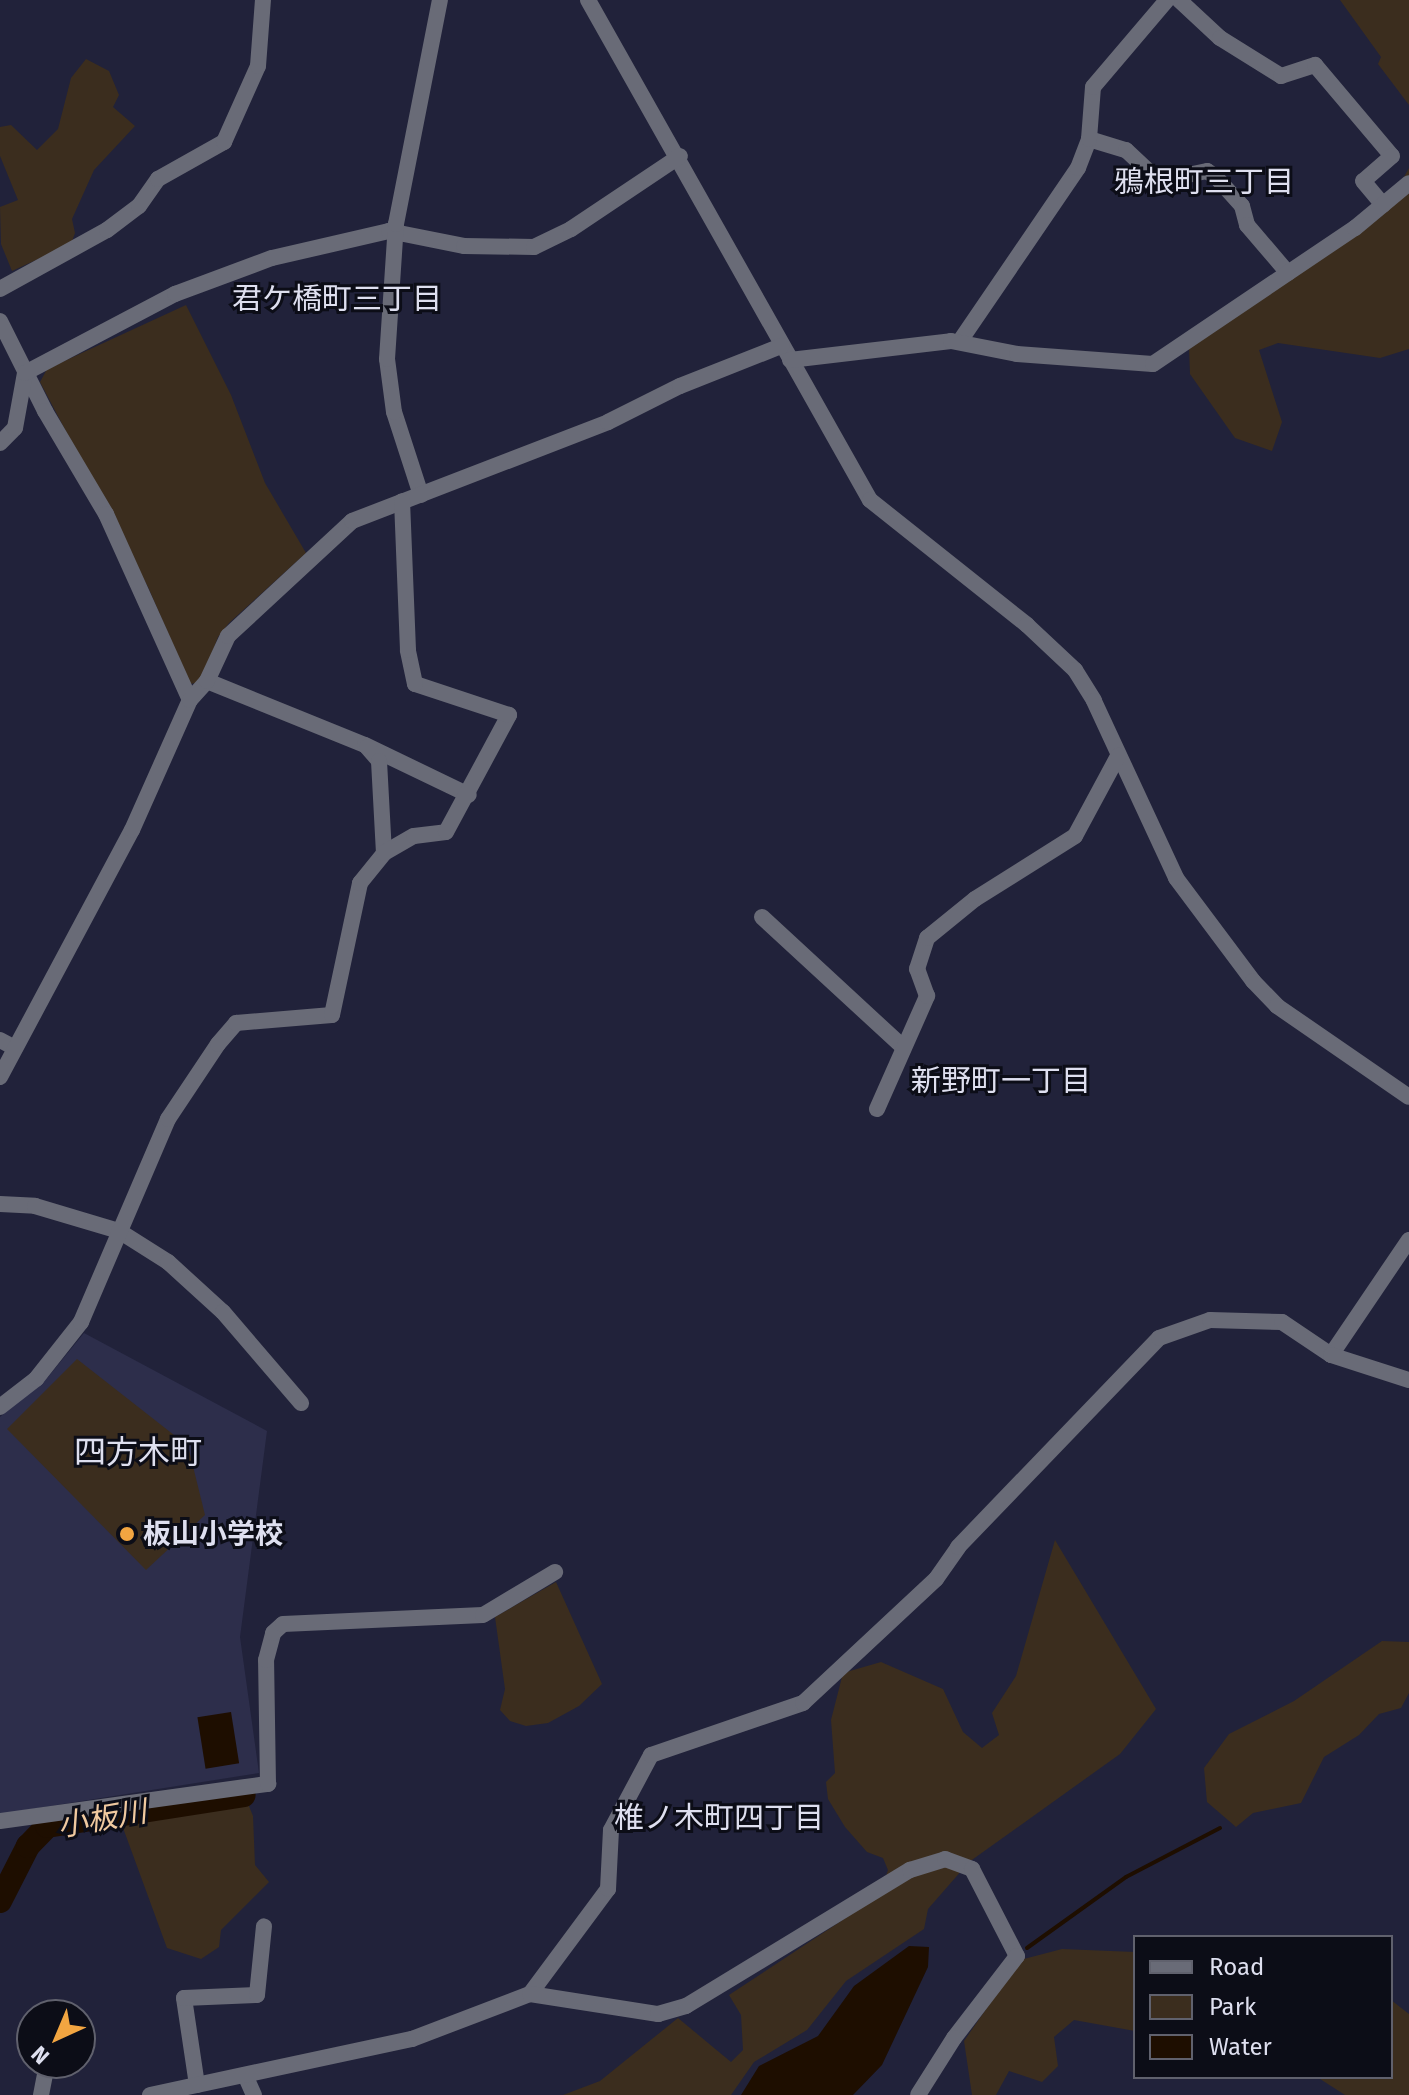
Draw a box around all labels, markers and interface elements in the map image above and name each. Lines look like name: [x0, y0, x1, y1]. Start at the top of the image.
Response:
district label: 鴉根町三丁目: [1114, 164, 1294, 200]
district label: 君ケ橋町三丁目: [232, 281, 442, 317]
district label: 新野町一丁目: [911, 1063, 1091, 1099]
district label: 四方木町: [74, 1433, 202, 1471]
place label: 板山小学校: [143, 1517, 283, 1551]
marker: 板山小学校: [118, 1525, 136, 1543]
water label: 小板川: [55, 1793, 149, 1845]
district label: 椎ノ木町四丁目: [614, 1800, 824, 1836]
legend: [1133, 1935, 1393, 2079]
text: Road: [1209, 1953, 1264, 1981]
text: Park: [1209, 1993, 1256, 2021]
north arrow: [16, 1999, 96, 2079]
text: Water: [1209, 2033, 1272, 2061]
text: N: [26, 2040, 55, 2070]

